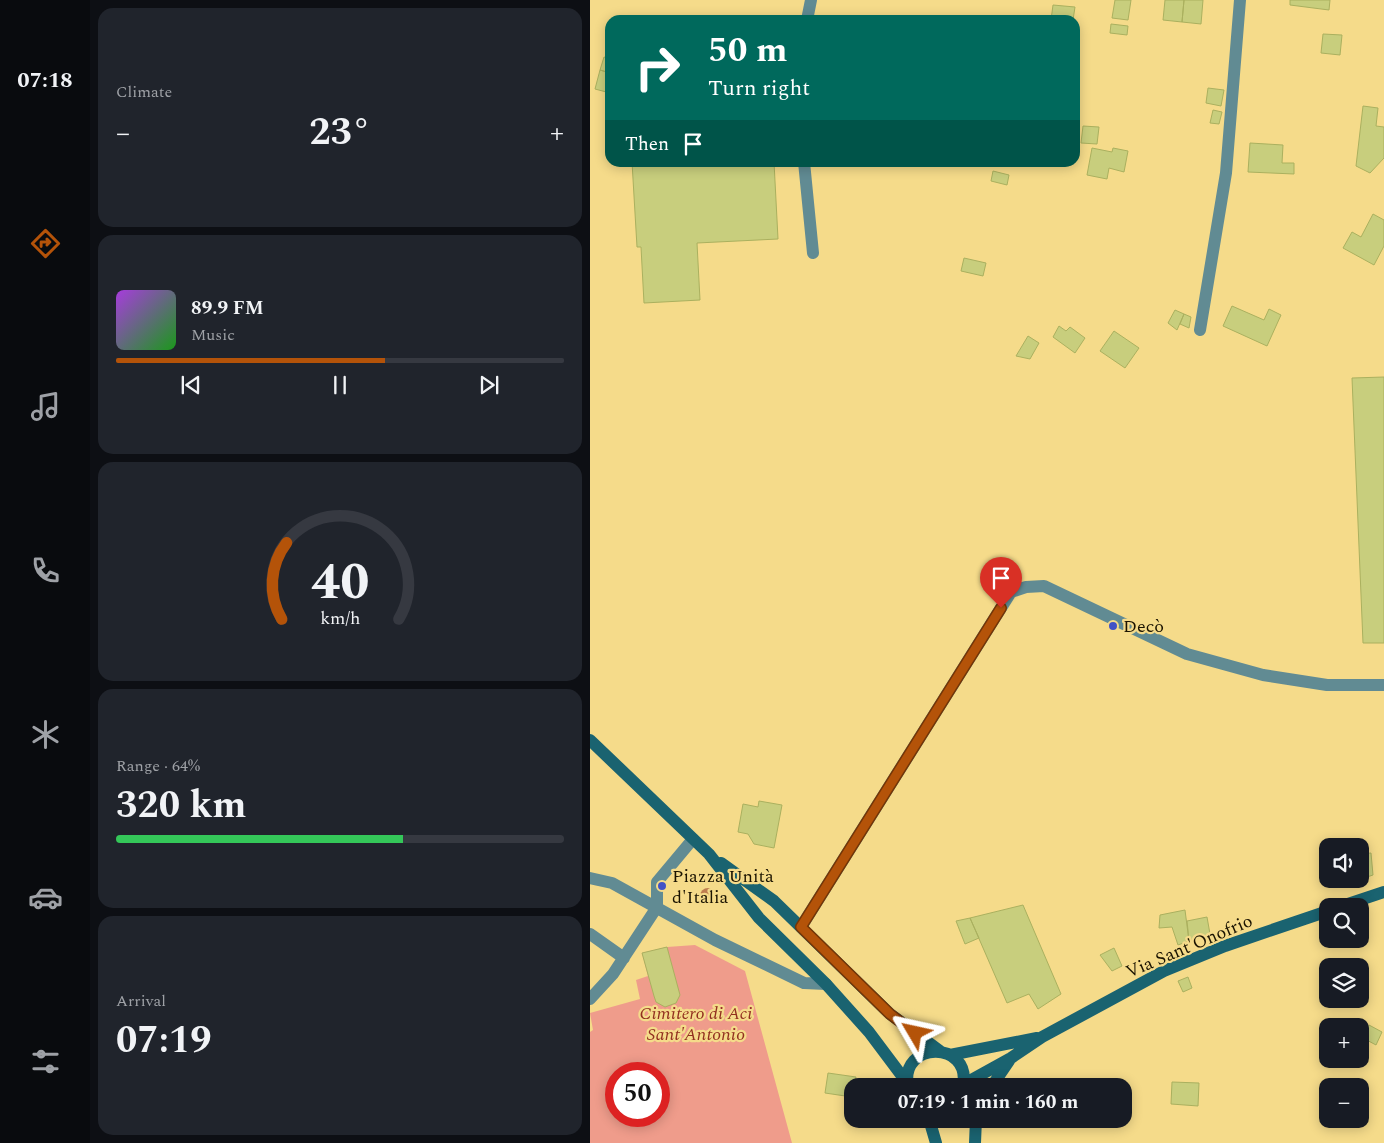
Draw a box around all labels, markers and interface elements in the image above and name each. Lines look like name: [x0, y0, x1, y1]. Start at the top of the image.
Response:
text: 50 m: [708, 24, 788, 77]
icon: right: [625, 35, 690, 100]
text: 07:18: [17, 64, 73, 97]
text: Turn right: [708, 72, 810, 105]
text: Climate: [116, 80, 172, 104]
text: 23°: [309, 104, 371, 162]
text: −: [116, 112, 130, 155]
text: +: [550, 112, 564, 155]
text: Then: [625, 130, 669, 159]
icon: arrive: [679, 130, 707, 158]
icon: directions: [28, 226, 63, 261]
text: 89.9 FM: [191, 294, 264, 323]
text: Music: [191, 323, 235, 347]
icon: previous: [177, 371, 205, 399]
icon: pause: [326, 371, 354, 399]
icon: next: [475, 371, 503, 399]
icon: music: [28, 389, 63, 424]
text: 40: [311, 543, 369, 622]
icon: phone: [28, 553, 63, 588]
pin: [980, 557, 1022, 608]
icon: arrive: [987, 564, 1015, 592]
text: km/h: [320, 605, 360, 632]
place label: Decò: [1123, 613, 1164, 640]
marker: Decò: [1107, 620, 1119, 632]
icon: climate: [28, 717, 63, 752]
text: Range · 64%: [116, 754, 200, 778]
text: 320 km: [116, 777, 247, 835]
map controls: [1319, 838, 1369, 1128]
button: sound: [1319, 838, 1369, 888]
place label: Piazza Unità d'Italia: [672, 863, 774, 911]
icon: car: [28, 880, 63, 915]
marker: Piazza Unità d'Italia: [656, 880, 668, 892]
button: search: [1319, 898, 1369, 948]
street label: Via Sant'Onofrio: [1121, 908, 1257, 985]
button: layers: [1319, 958, 1369, 1008]
text: Arrival: [116, 989, 166, 1013]
park label: Cimitero di Aci Sant'Antonio: [640, 1000, 752, 1048]
position arrow: [888, 1006, 940, 1058]
text: 07:19: [116, 1012, 211, 1070]
button: +: [1319, 1018, 1369, 1068]
icon: filters: [28, 1044, 63, 1079]
speed limit sign: 50: [605, 1062, 670, 1127]
button: −: [1319, 1078, 1369, 1128]
text: 07:19 · 1 min · 160 m: [898, 1088, 1078, 1117]

